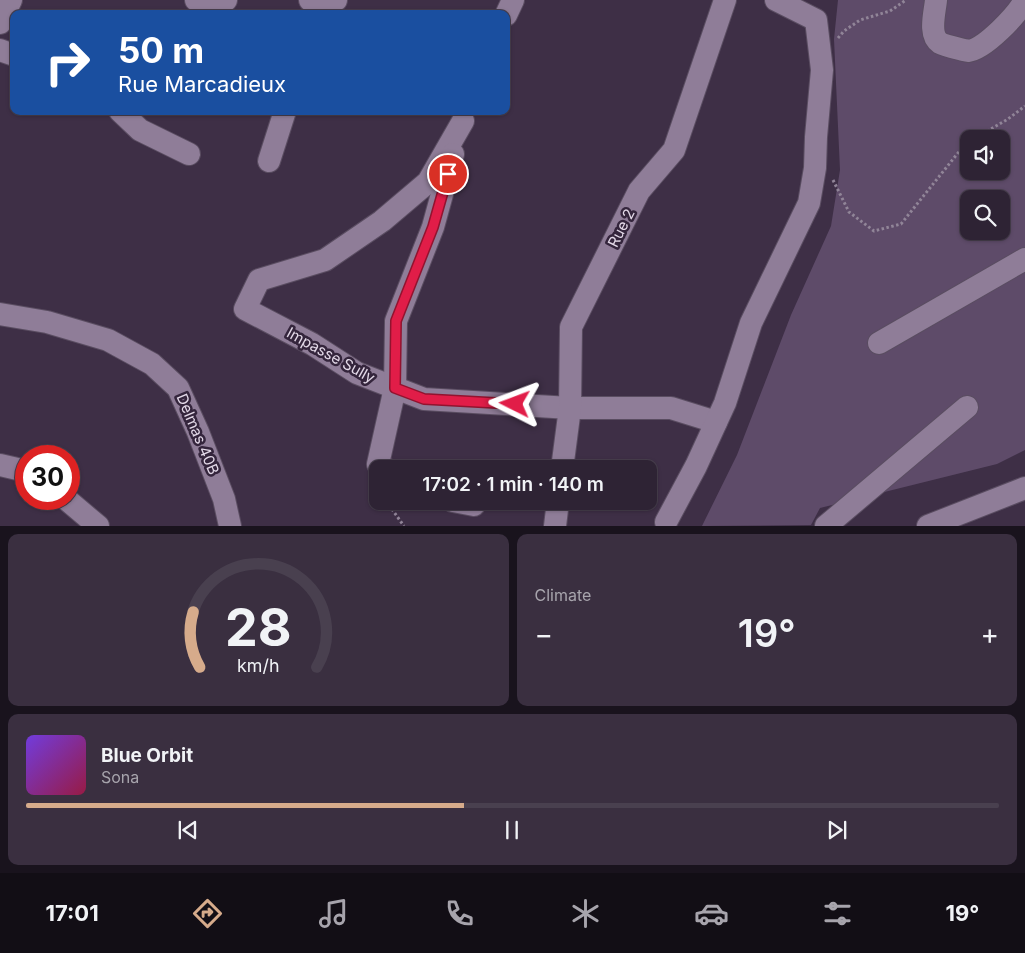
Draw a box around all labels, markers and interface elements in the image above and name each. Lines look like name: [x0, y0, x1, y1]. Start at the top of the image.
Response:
text: 50 m: [118, 29, 204, 71]
icon: right: [35, 30, 100, 95]
text: Rue Marcadieux: [118, 71, 286, 97]
map controls: [960, 130, 1010, 240]
button: sound: [960, 130, 1010, 180]
pin: [427, 153, 469, 195]
icon: arrive: [434, 160, 462, 188]
button: search: [960, 190, 1010, 240]
street label: Rue 2: [603, 206, 639, 250]
street label: Impasse Sully: [284, 323, 379, 387]
position arrow: [488, 377, 540, 429]
street label: Delmas 40B: [172, 391, 224, 477]
speed limit sign: 30: [15, 445, 80, 510]
text: 17:02 · 1 min · 140 m: [422, 473, 604, 496]
text: Climate: [535, 585, 591, 605]
text: 28: [225, 596, 292, 659]
text: 19°: [738, 610, 796, 656]
text: −: [535, 617, 553, 651]
text: +: [980, 617, 999, 651]
text: km/h: [237, 655, 279, 676]
text: Blue Orbit: [101, 744, 193, 767]
text: Sona: [101, 767, 139, 787]
icon: previous: [174, 816, 202, 844]
icon: pause: [498, 816, 526, 844]
icon: next: [823, 816, 851, 844]
icon: directions: [190, 896, 225, 931]
icon: music: [316, 896, 351, 931]
icon: phone: [442, 896, 477, 931]
icon: climate: [568, 896, 603, 931]
icon: car: [694, 896, 729, 931]
icon: filters: [820, 896, 855, 931]
text: 17:01: [45, 900, 99, 926]
text: 19°: [946, 900, 979, 926]

